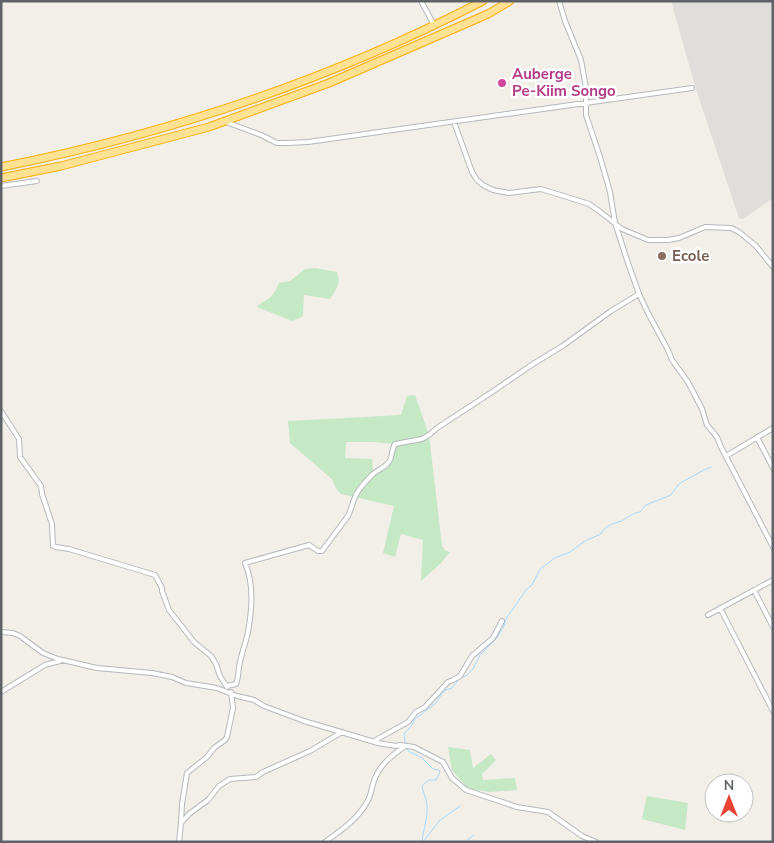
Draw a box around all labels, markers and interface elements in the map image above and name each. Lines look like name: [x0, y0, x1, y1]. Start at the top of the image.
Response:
place label: Auberge Pe-Kiim Songo: [512, 64, 616, 101]
marker: Auberge Pe-Kiim Songo: [496, 77, 508, 89]
place label: Ecole: [672, 246, 709, 266]
marker: Ecole: [656, 250, 668, 262]
north arrow: [704, 773, 754, 823]
text: N: [724, 776, 734, 795]

